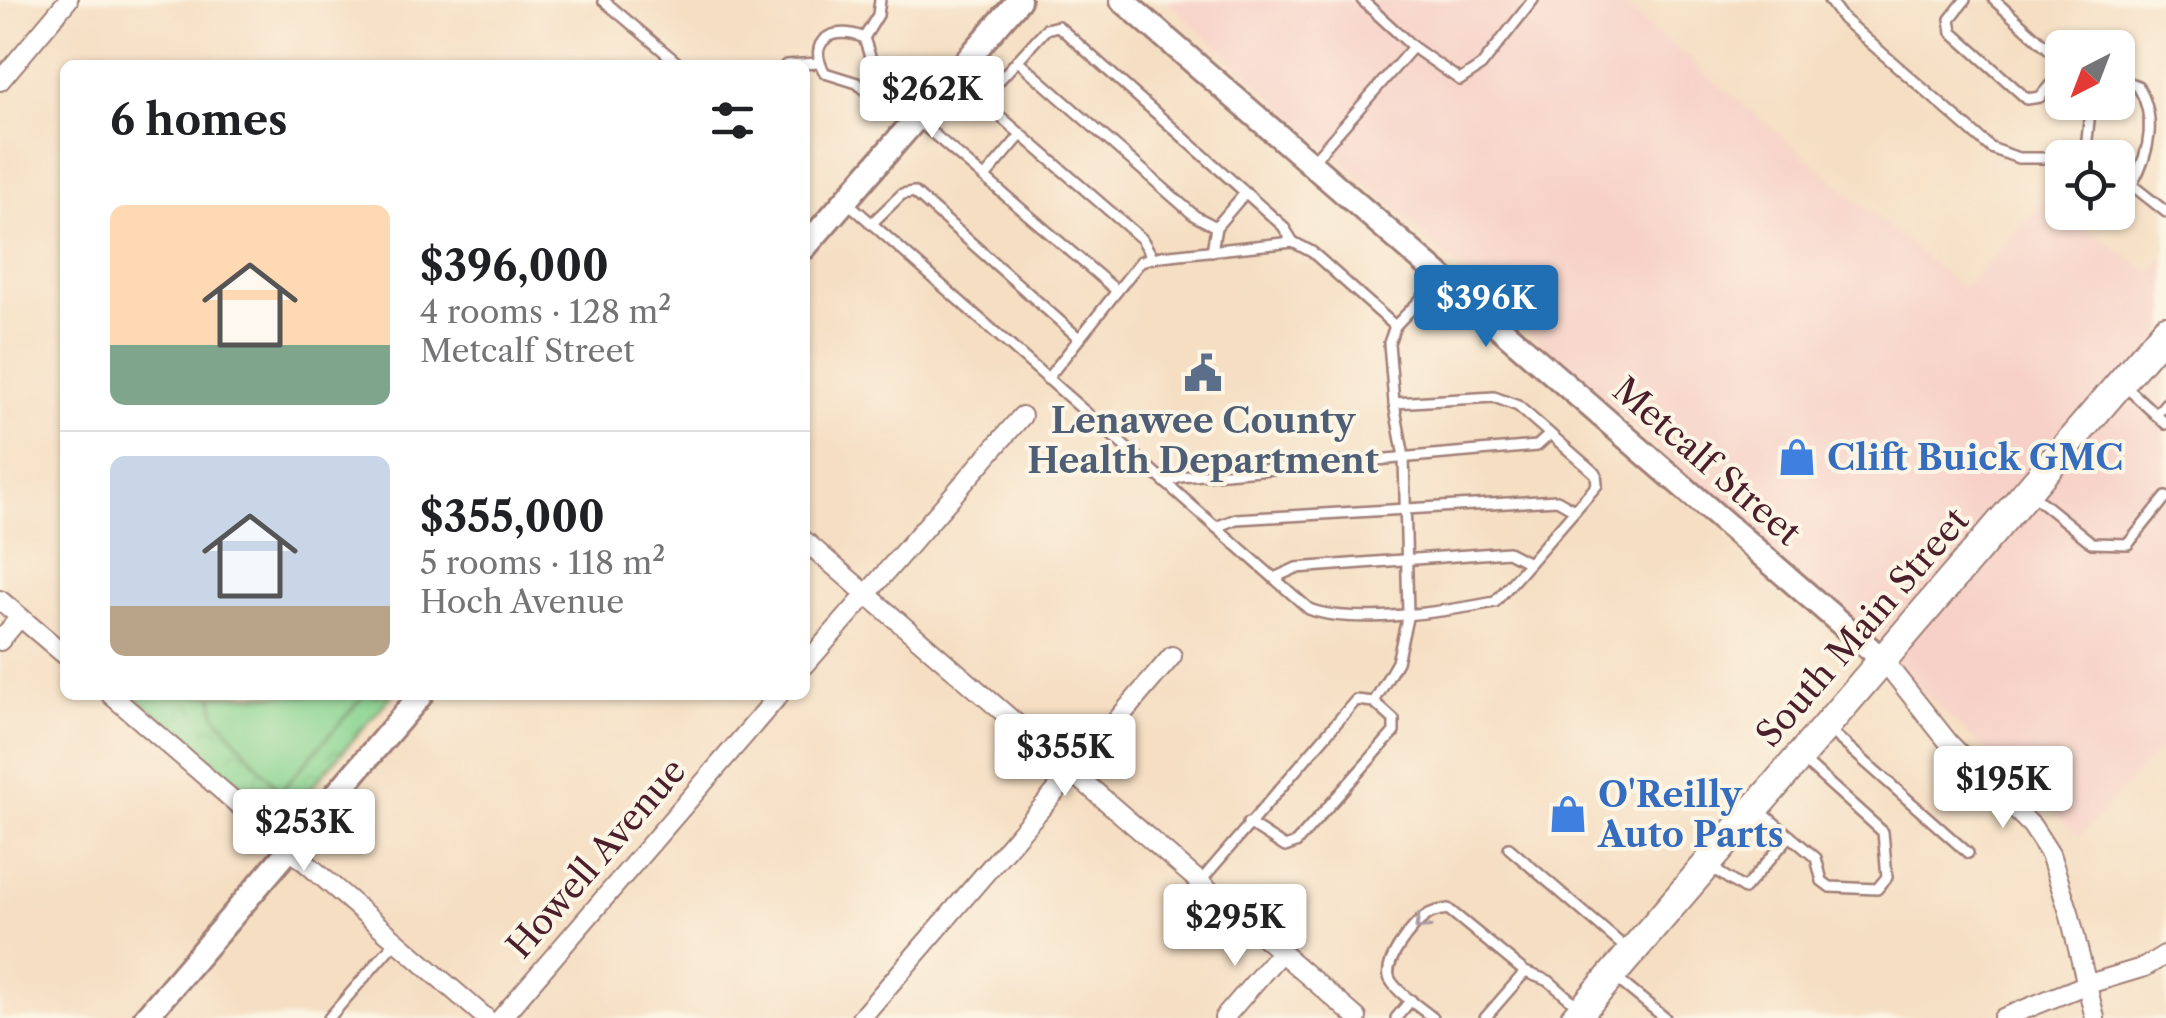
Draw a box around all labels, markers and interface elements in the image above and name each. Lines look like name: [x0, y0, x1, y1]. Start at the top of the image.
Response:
north arrow: [2045, 30, 2135, 120]
map controls: [2045, 30, 2135, 230]
pin: $262K: [862, 56, 1002, 141]
text: $262K: [882, 69, 982, 108]
icon: filters: [705, 93, 760, 148]
text: 6 homes: [110, 94, 288, 146]
button: locate: [2045, 140, 2135, 230]
text: $396,000: [420, 240, 609, 292]
icon: home: [190, 245, 310, 365]
pin: $396K: [1416, 265, 1556, 350]
text: $396K: [1436, 278, 1536, 317]
text: 4 rooms · 128 m²: [420, 292, 671, 331]
text: Metcalf Street: [420, 331, 635, 370]
public building icon: Lenawee County Health Department: [1182, 352, 1224, 394]
street label: Metcalf Street: [1604, 368, 1810, 555]
place label: Lenawee County Health Department: [1027, 399, 1379, 482]
shop icon: Clift Buick GMC: [1776, 436, 1818, 478]
place label: Clift Buick GMC: [1827, 436, 2123, 479]
text: $355,000: [420, 491, 605, 543]
icon: home: [190, 496, 310, 616]
street label: South Main Street: [1747, 498, 1978, 755]
text: 5 rooms · 118 m²: [420, 543, 665, 582]
text: Hoch Avenue: [420, 582, 624, 621]
pin: $355K: [995, 714, 1135, 799]
text: $355K: [1017, 727, 1113, 766]
pin: $195K: [1933, 746, 2073, 831]
street label: Howell Avenue: [498, 749, 694, 967]
text: $195K: [1956, 759, 2050, 798]
place label: O'Reilly Auto Parts: [1597, 773, 1784, 856]
pin: $253K: [234, 789, 374, 874]
shop icon: O'Reilly Auto Parts: [1547, 793, 1589, 835]
text: $253K: [255, 802, 353, 841]
pin: $295K: [1165, 884, 1305, 969]
text: $295K: [1185, 897, 1285, 936]
one-way arrow: [1414, 912, 1432, 930]

